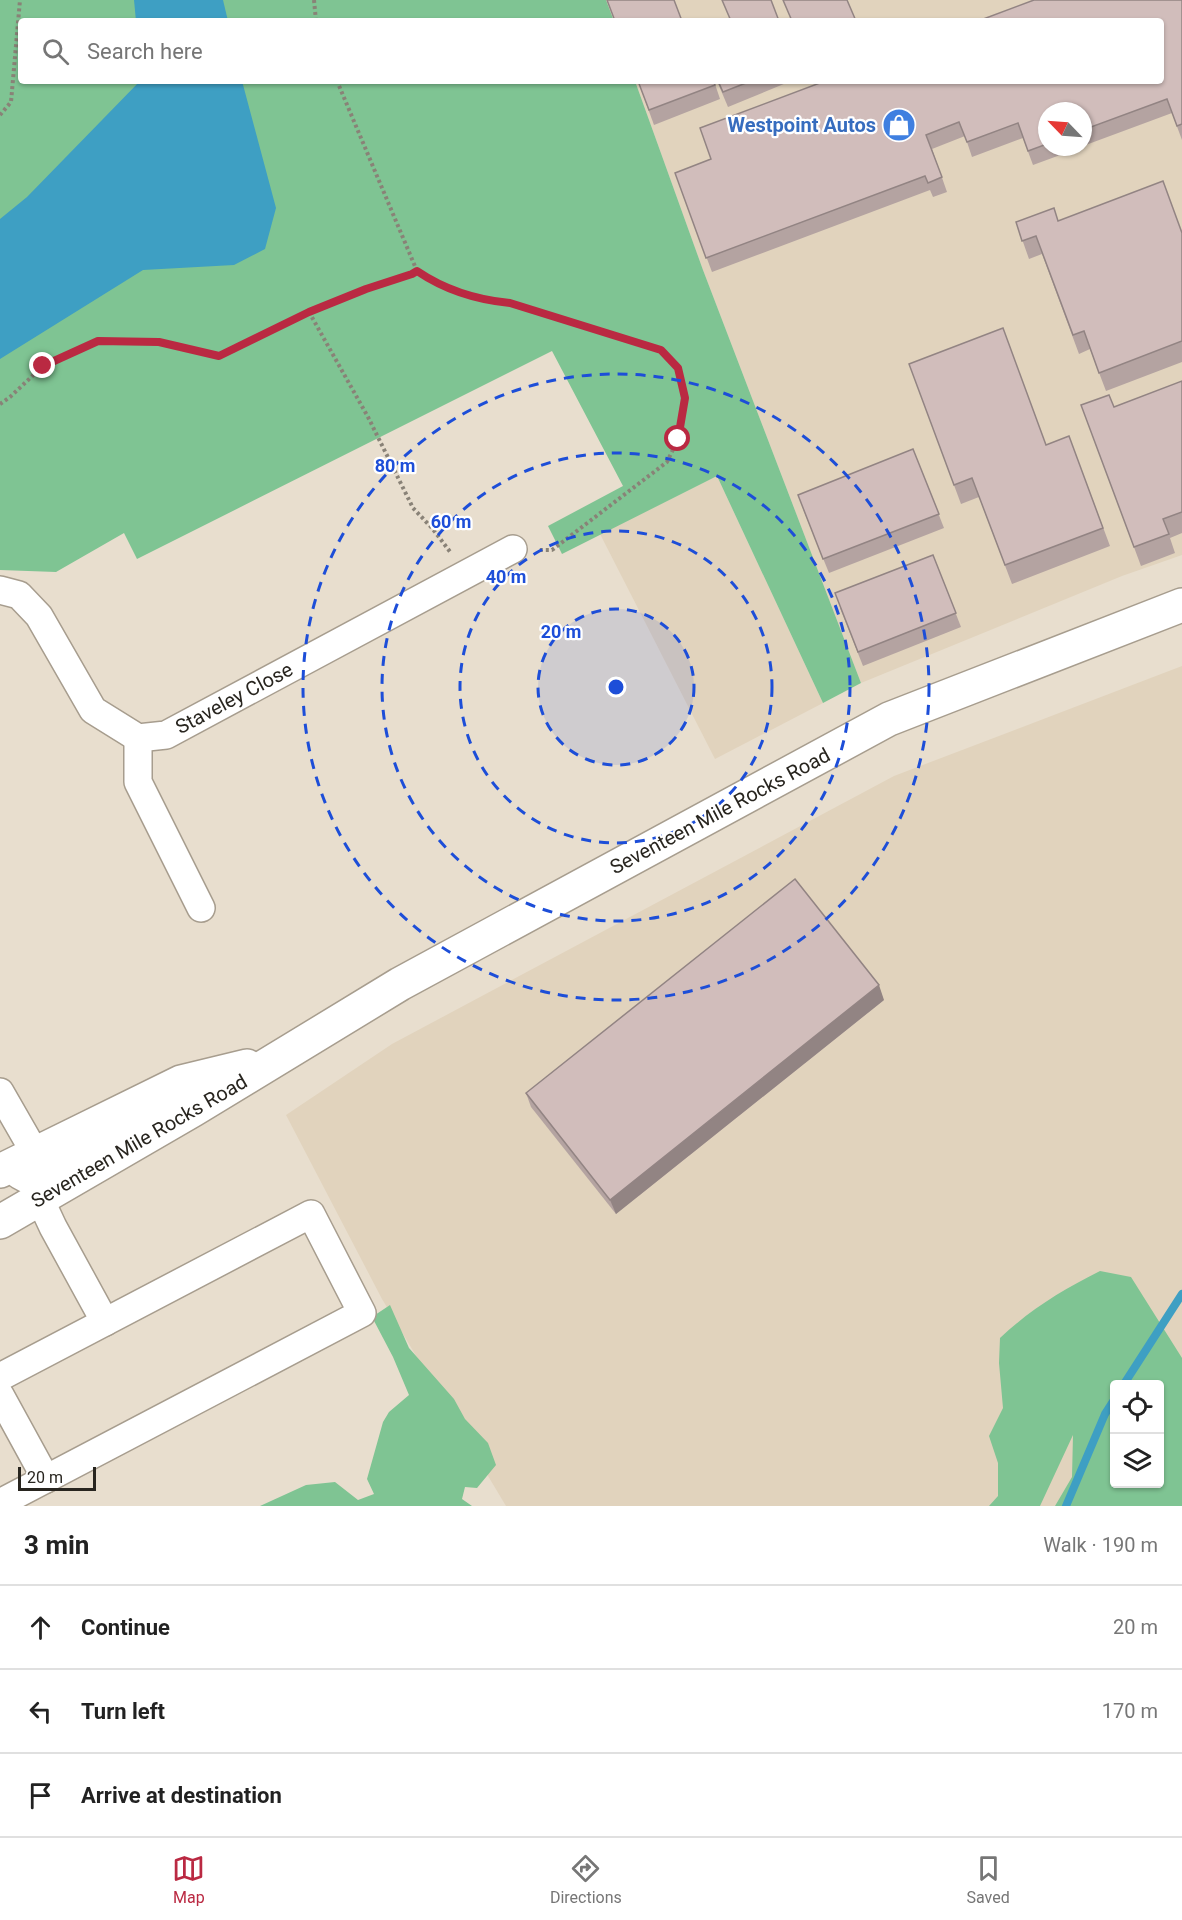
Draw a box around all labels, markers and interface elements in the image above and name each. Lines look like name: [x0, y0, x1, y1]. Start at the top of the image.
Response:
search box: [18, 18, 1164, 84]
icon: search: [39, 35, 72, 68]
text: Search here: [87, 39, 203, 64]
north arrow: [1038, 102, 1092, 156]
shop icon: Westpoint Autos: [881, 107, 917, 143]
place label: Westpoint Autos: [728, 113, 876, 137]
route end: [29, 352, 55, 378]
route start: [664, 425, 690, 451]
text: 80 m: [375, 455, 415, 476]
text: 60 m: [431, 511, 471, 532]
text: 40 m: [486, 566, 526, 587]
text: 20 m: [541, 621, 581, 642]
street label: Staveley Close: [171, 657, 297, 739]
centre of rings: [606, 677, 626, 697]
street label: Seventeen Mile Rocks Road: [606, 743, 834, 879]
street label: Seventeen Mile Rocks Road: [27, 1069, 251, 1213]
map controls: [1110, 1380, 1164, 1488]
button: locate: [1110, 1380, 1164, 1434]
button: layers: [1110, 1434, 1164, 1488]
scale bar: [18, 1464, 96, 1492]
text: 20 m: [27, 1468, 63, 1487]
text: 3 min: [24, 1530, 89, 1560]
text: Walk · 190 m: [1043, 1533, 1158, 1557]
icon: ahead: [24, 1611, 57, 1644]
text: Continue: [81, 1615, 170, 1640]
text: 20 m: [1113, 1615, 1158, 1639]
icon: left: [24, 1695, 57, 1728]
text: Turn left: [81, 1699, 165, 1724]
text: 170 m: [1102, 1699, 1158, 1723]
icon: arrive: [24, 1779, 57, 1812]
text: Arrive at destination: [81, 1783, 282, 1808]
tab: Map: [172, 1852, 205, 1907]
tab: Directions: [550, 1852, 622, 1907]
tab: Saved: [966, 1852, 1010, 1907]

